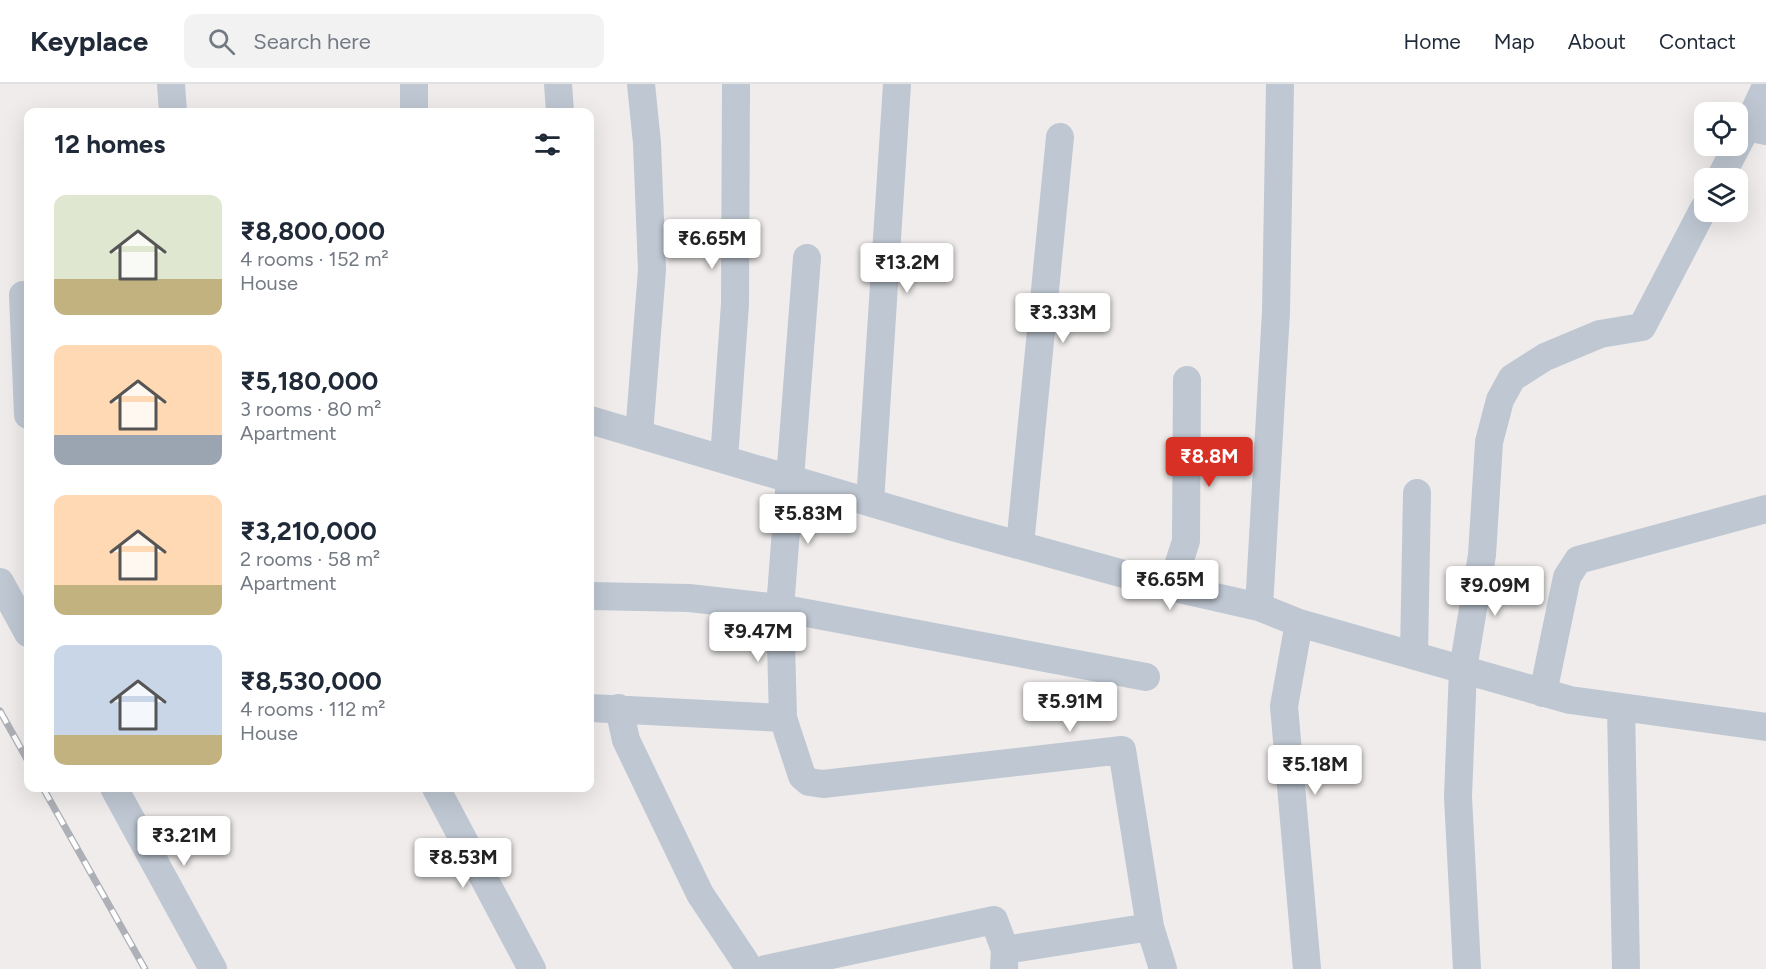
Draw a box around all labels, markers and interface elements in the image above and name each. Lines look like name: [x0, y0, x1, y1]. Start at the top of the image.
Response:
search box: [184, 14, 604, 68]
text: Keyplace: [30, 24, 148, 58]
icon: search: [205, 25, 238, 58]
text: Search here: [253, 28, 371, 55]
text: Home: [1404, 29, 1461, 54]
text: Map: [1494, 29, 1535, 54]
text: About: [1568, 29, 1626, 54]
text: Contact: [1659, 29, 1736, 54]
map controls: [1694, 102, 1748, 222]
button: locate: [1694, 102, 1748, 156]
text: 12 homes: [54, 128, 165, 160]
icon: filters: [531, 128, 564, 161]
button: layers: [1694, 168, 1748, 222]
text: ₹8,800,000: [240, 215, 385, 247]
icon: home: [102, 219, 174, 291]
pin: ₹6.65M: [663, 219, 761, 270]
text: ₹6.65M: [678, 226, 746, 250]
pin: ₹13.2M: [858, 243, 956, 294]
text: 4 rooms · 152 m²: [240, 247, 389, 271]
text: ₹13.2M: [874, 250, 940, 274]
text: House: [240, 271, 298, 295]
pin: ₹3.33M: [1014, 293, 1112, 344]
text: ₹3.33M: [1029, 300, 1097, 324]
text: ₹5,180,000: [240, 365, 378, 397]
icon: home: [102, 369, 174, 441]
text: 3 rooms · 80 m²: [240, 397, 381, 421]
text: Apartment: [240, 421, 337, 445]
pin: ₹8.8M: [1167, 437, 1251, 488]
text: ₹8.8M: [1180, 444, 1238, 468]
pin: ₹5.83M: [759, 494, 857, 545]
text: ₹5.83M: [773, 501, 843, 525]
text: ₹3,210,000: [240, 515, 377, 547]
icon: home: [102, 519, 174, 591]
text: 2 rooms · 58 m²: [240, 547, 380, 571]
pin: ₹6.65M: [1121, 560, 1219, 611]
pin: ₹9.09M: [1446, 566, 1544, 617]
text: ₹6.65M: [1136, 567, 1204, 591]
text: Apartment: [240, 571, 337, 595]
text: ₹9.09M: [1460, 573, 1530, 597]
pin: ₹9.47M: [709, 612, 807, 663]
text: ₹9.47M: [723, 619, 793, 643]
text: ₹8,530,000: [240, 665, 382, 697]
icon: home: [102, 669, 174, 741]
pin: ₹5.91M: [1021, 682, 1119, 733]
text: ₹5.91M: [1037, 689, 1103, 713]
text: 4 rooms · 112 m²: [240, 697, 386, 721]
text: House: [240, 721, 298, 745]
pin: ₹5.18M: [1266, 745, 1364, 796]
text: ₹5.18M: [1282, 752, 1348, 776]
pin: ₹3.21M: [135, 816, 233, 867]
text: ₹3.21M: [151, 823, 217, 847]
pin: ₹8.53M: [414, 838, 512, 889]
text: ₹8.53M: [428, 845, 498, 869]

